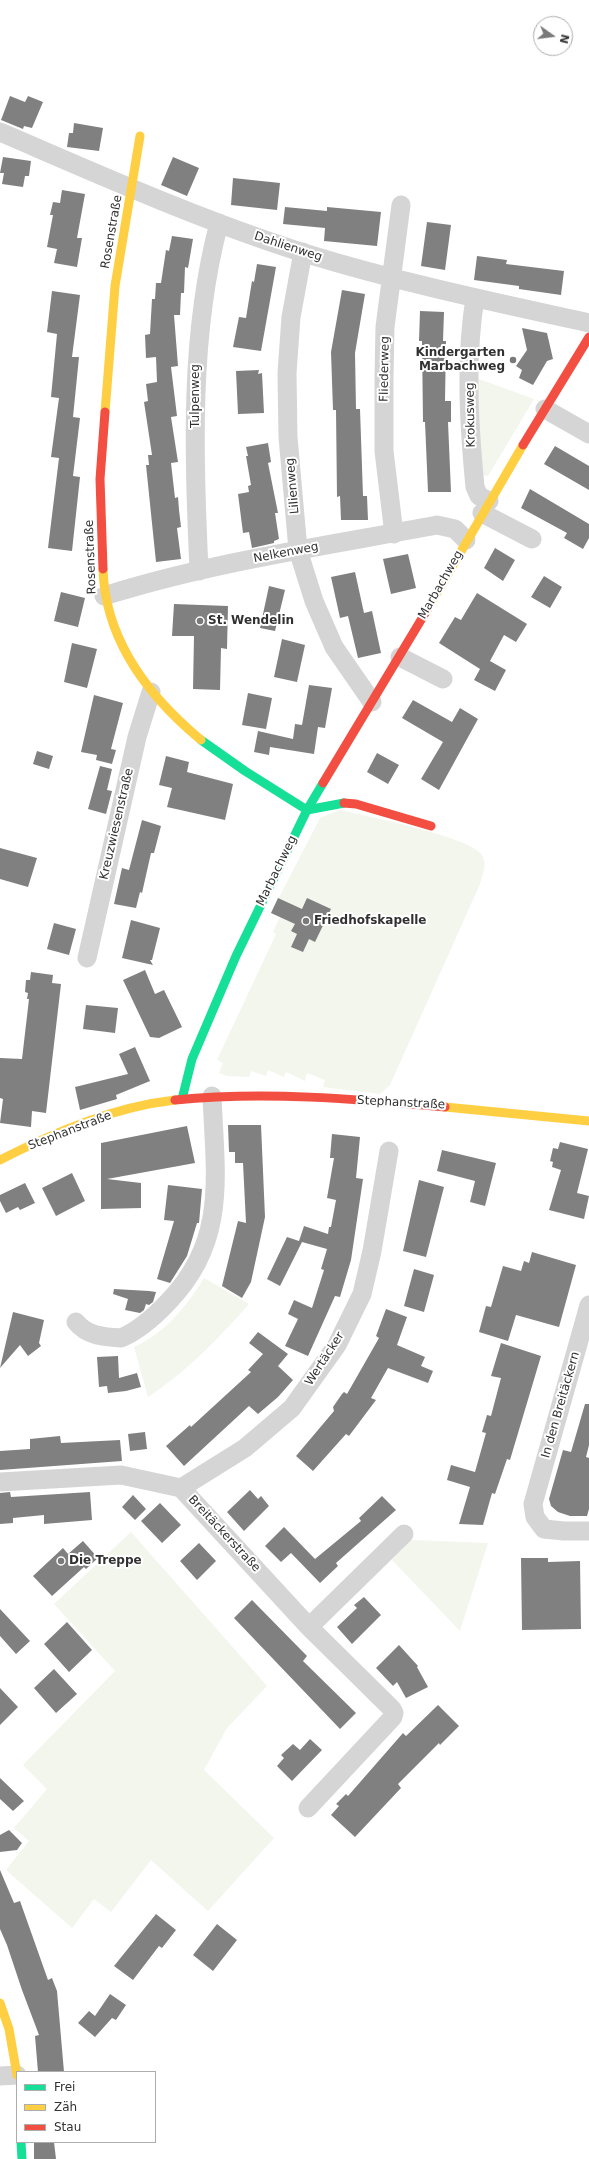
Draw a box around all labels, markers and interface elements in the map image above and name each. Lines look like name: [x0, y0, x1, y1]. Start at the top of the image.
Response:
north arrow: [533, 16, 573, 56]
text: N: [557, 33, 572, 45]
street label: Rosenstraße: [98, 194, 126, 270]
street label: Dahlienweg: [252, 229, 324, 265]
street label: Fliederweg: [377, 336, 393, 402]
place label: Kindergarten Marbachweg: [415, 346, 505, 374]
marker: Kindergarten Marbachweg: [508, 355, 518, 365]
street label: Tulpenweg: [189, 364, 203, 428]
street label: Krokusweg: [463, 382, 479, 448]
street label: Lilienweg: [283, 457, 303, 515]
street label: Rosenstraße: [83, 519, 99, 595]
street label: Nelkenweg: [252, 540, 320, 566]
street label: Marbachweg: [416, 548, 466, 622]
place label: St. Wendelin: [208, 614, 294, 628]
marker: St. Wendelin: [195, 616, 205, 626]
street label: Kreuzwiesenstraße: [97, 767, 137, 881]
street label: Marbachweg: [254, 833, 300, 909]
place label: Friedhofskapelle: [314, 914, 427, 928]
marker: Friedhofskapelle: [301, 916, 311, 926]
street label: Stephanstraße: [357, 1094, 445, 1112]
street label: Stephanstraße: [26, 1108, 114, 1154]
street label: Wertäcker: [302, 1330, 348, 1388]
street label: In den Breitäckern: [539, 1350, 583, 1460]
street label: Breitäckerstraße: [185, 1493, 263, 1575]
place label: Die Treppe: [69, 1554, 142, 1568]
marker: Die Treppe: [56, 1556, 66, 1566]
legend: [16, 2071, 156, 2143]
text: Frei: [54, 2080, 75, 2094]
text: Zäh: [54, 2100, 77, 2114]
text: Stau: [54, 2120, 81, 2134]

